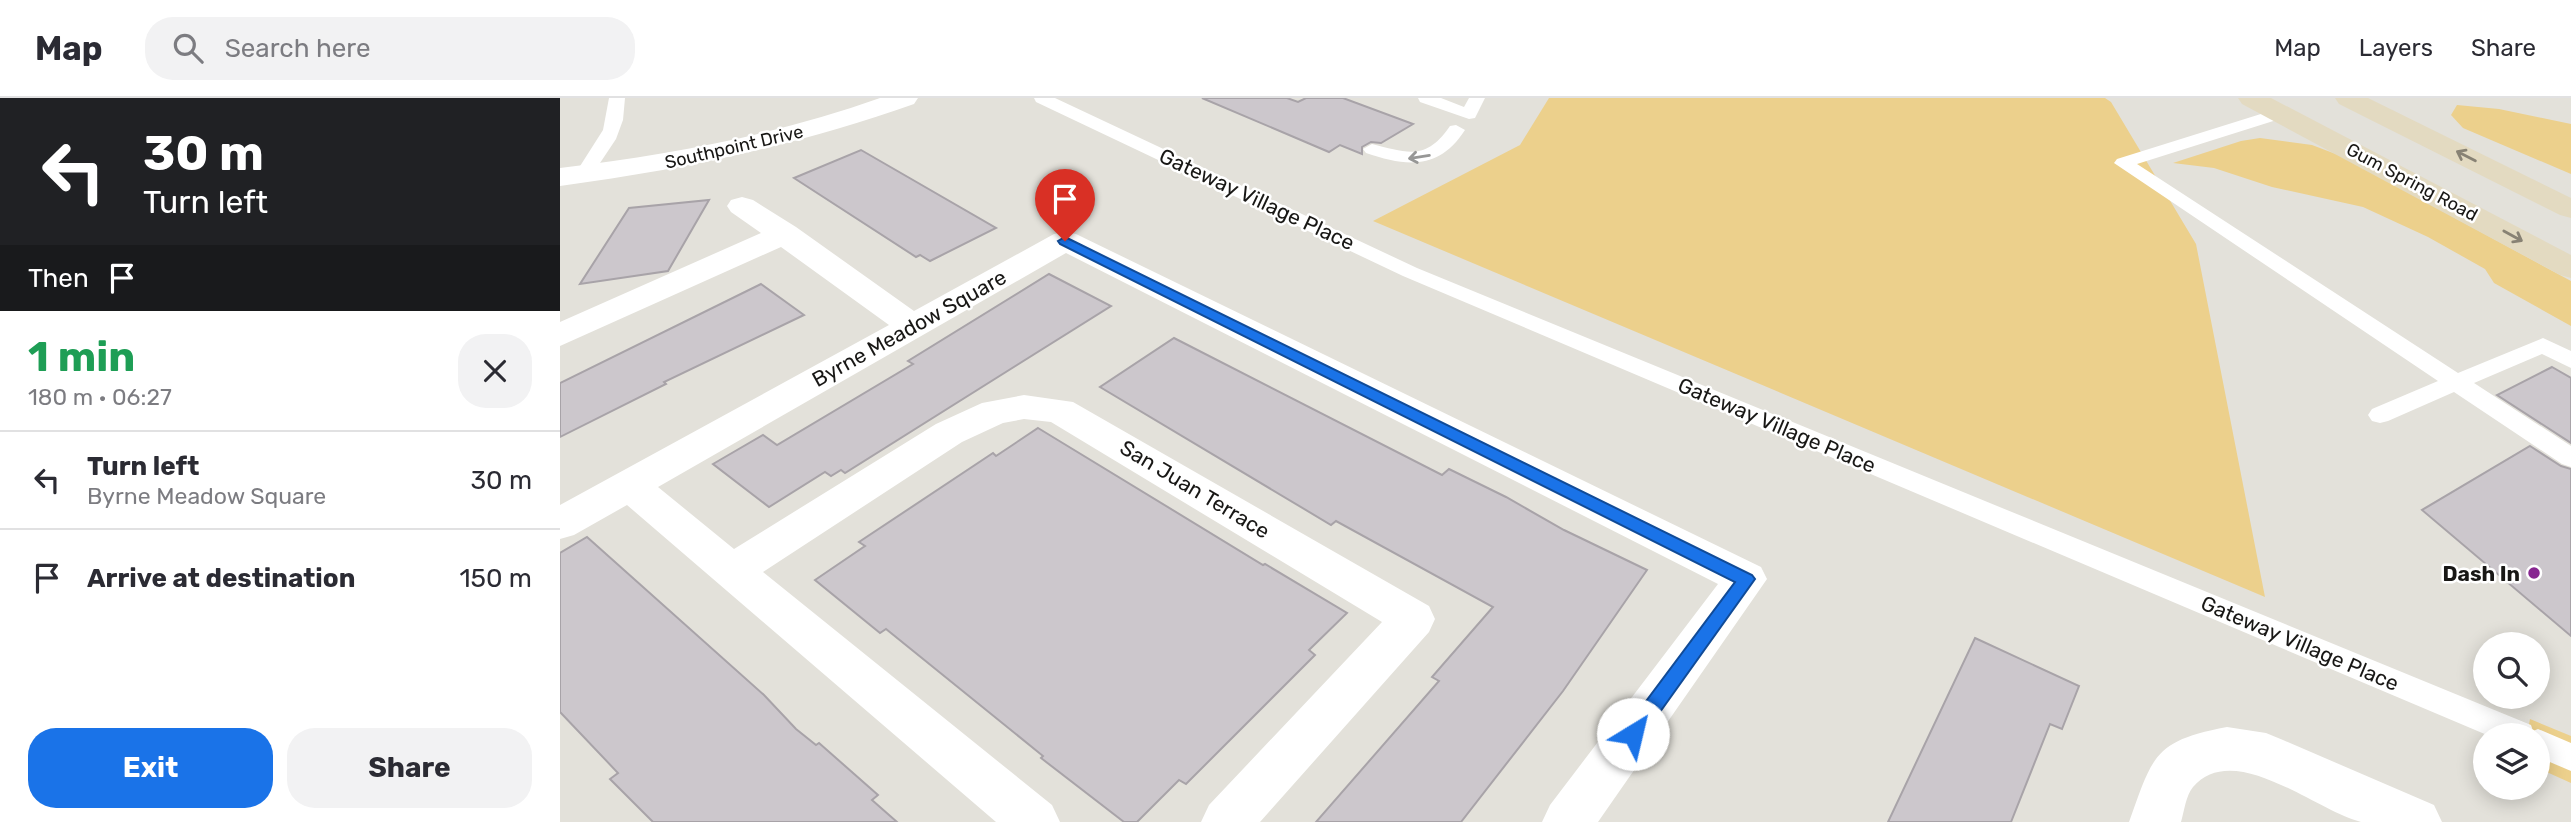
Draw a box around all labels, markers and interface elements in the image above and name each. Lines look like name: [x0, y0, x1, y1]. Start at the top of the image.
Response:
search box: [145, 17, 635, 80]
text: Map: [35, 29, 103, 68]
icon: search: [169, 29, 207, 67]
text: Search here: [225, 33, 370, 64]
text: Map: [2274, 34, 2321, 62]
text: Layers: [2359, 34, 2433, 62]
text: Share: [2471, 34, 2536, 62]
street label: Southpoint Drive: [663, 120, 805, 174]
text: 30 m: [143, 124, 264, 182]
icon: left: [28, 126, 119, 217]
street label: Gum Spring Road: [2343, 138, 2481, 226]
street label: Gateway Village Place: [1155, 143, 1359, 255]
one-way arrow: [2456, 149, 2477, 163]
one-way arrow: [1408, 151, 1431, 164]
pin: [1035, 169, 1095, 241]
icon: arrive: [1046, 180, 1084, 218]
text: Turn left: [143, 183, 268, 221]
one-way arrow: [2502, 230, 2523, 243]
icon: arrive: [103, 259, 141, 297]
text: Then: [28, 263, 89, 294]
street label: Byrne Meadow Square: [807, 264, 1011, 392]
text: 1 min: [28, 332, 135, 382]
button: close: [458, 334, 532, 408]
street label: Gateway Village Place: [1674, 372, 1880, 478]
text: 180 m · 06:27: [28, 383, 172, 411]
street label: San Juan Terrace: [1116, 435, 1274, 543]
text: Turn left: [87, 451, 199, 482]
icon: left: [28, 461, 66, 499]
text: 30 m: [470, 465, 532, 496]
text: Byrne Meadow Square: [87, 482, 326, 510]
icon: arrive: [28, 559, 66, 597]
place label: Dash In: [2443, 561, 2520, 586]
text: Arrive at destination: [87, 563, 355, 594]
text: 150 m: [459, 563, 532, 594]
marker: Dash In: [2526, 565, 2542, 581]
street label: Gateway Village Place: [2197, 590, 2403, 696]
map controls: [2473, 632, 2550, 800]
button: search: [2473, 632, 2550, 709]
position arrow: [1596, 697, 1670, 771]
button: layers: [2473, 723, 2550, 800]
button: Exit: [28, 728, 273, 808]
button: Share: [287, 728, 532, 808]

